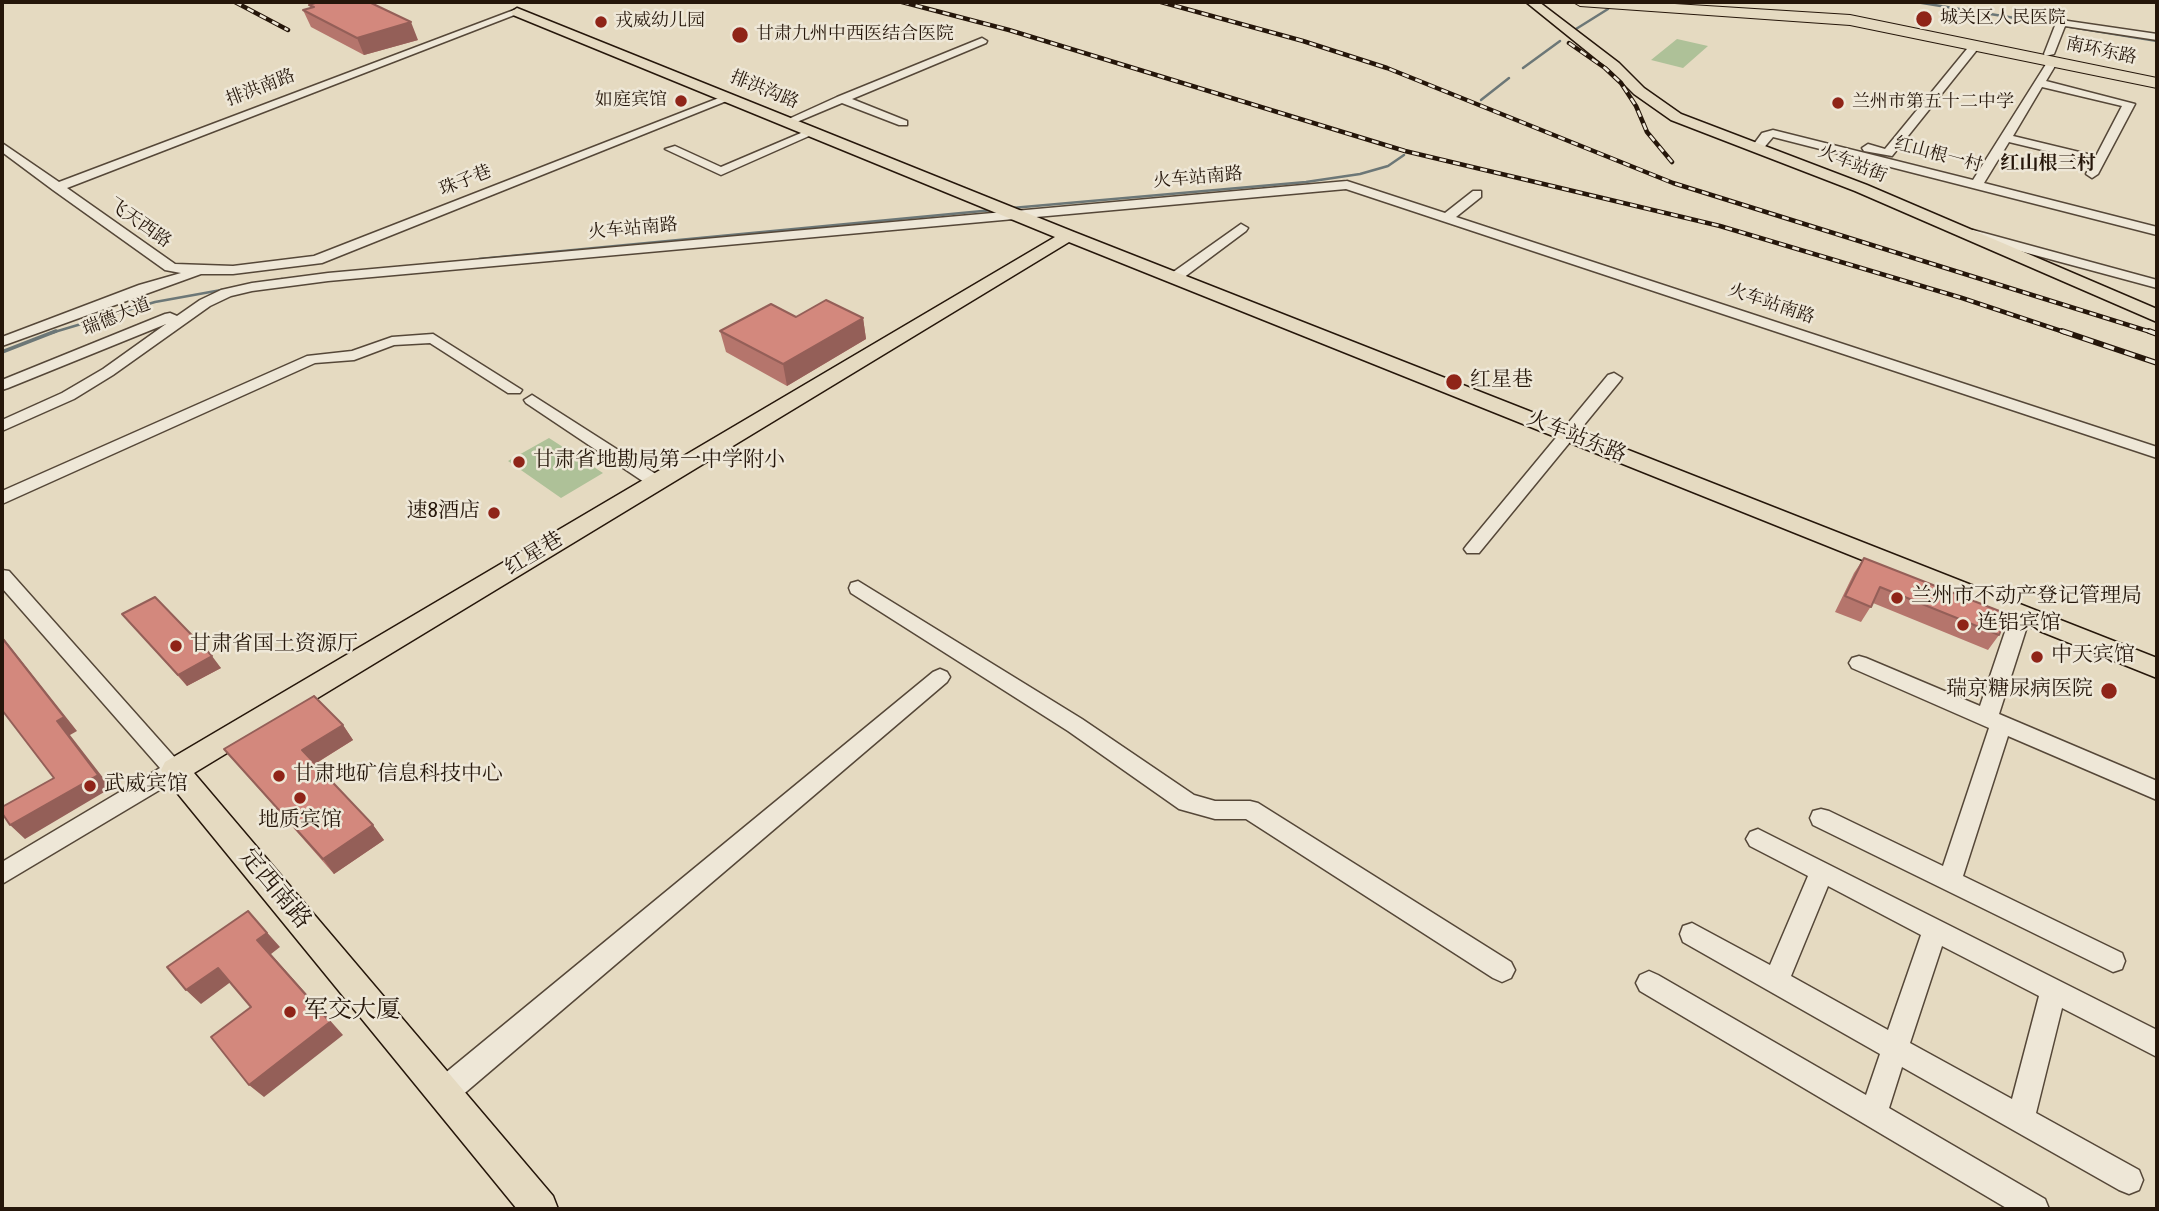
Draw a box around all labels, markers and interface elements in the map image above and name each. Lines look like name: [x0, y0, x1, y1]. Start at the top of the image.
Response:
place label: 城关区人民医院: [1940, 8, 2066, 30]
marker: 城关区人民医院: [1914, 9, 1934, 29]
place label: 戎威幼儿园: [615, 11, 705, 33]
marker: 戎威幼儿园: [593, 14, 609, 30]
place label: 甘肃九州中西医结合医院: [756, 24, 954, 46]
marker: 甘肃九州中西医结合医院: [730, 25, 750, 45]
street label: 南环东路: [2064, 34, 2138, 70]
street label: 排洪南路: [224, 66, 298, 112]
street label: 排洪沟路: [727, 68, 801, 114]
place label: 如庭宾馆: [595, 90, 667, 112]
place label: 兰州市第五十二中学: [1852, 92, 2014, 114]
marker: 如庭宾馆: [673, 93, 689, 109]
marker: 兰州市第五十二中学: [1830, 95, 1846, 111]
street label: 红山根一村: [1892, 134, 1984, 178]
street label: 火车站街: [1815, 142, 1889, 188]
district label: 红山根三村: [2001, 154, 2095, 176]
street label: 珠子巷: [437, 162, 495, 202]
street label: 火车站南路: [1152, 164, 1244, 194]
street label: 飞天西路: [103, 195, 175, 253]
street label: 火车站南路: [587, 215, 679, 245]
street label: 火车站南路: [1725, 280, 1817, 330]
street label: 瑞德大道: [80, 295, 154, 341]
place label: 红星巷: [1470, 369, 1533, 395]
marker: 红星巷: [1444, 372, 1464, 392]
street label: 火车站东路: [1523, 407, 1629, 469]
place label: 甘肃省地勘局第一中学附小: [533, 449, 785, 475]
marker: 甘肃省地勘局第一中学附小: [511, 454, 527, 470]
place label: 速8酒店: [406, 500, 480, 526]
marker: 速8酒店: [486, 505, 502, 521]
street label: 红星巷: [502, 528, 568, 582]
place label: 兰州市不动产登记管理局: [1911, 585, 2142, 611]
marker: 兰州市不动产登记管理局: [1889, 590, 1905, 606]
place label: 连铝宾馆: [1977, 612, 2061, 638]
marker: 连铝宾馆: [1955, 617, 1971, 633]
place label: 甘肃省国土资源厅: [190, 633, 358, 659]
marker: 甘肃省国土资源厅: [168, 638, 184, 654]
place label: 中天宾馆: [2051, 644, 2135, 670]
marker: 中天宾馆: [2029, 649, 2045, 665]
place label: 瑞京糖尿病医院: [1946, 678, 2093, 704]
marker: 瑞京糖尿病医院: [2099, 681, 2119, 701]
place label: 甘肃地矿信息科技中心: [293, 763, 503, 789]
marker: 甘肃地矿信息科技中心: [271, 768, 287, 784]
place label: 武威宾馆: [104, 773, 188, 799]
marker: 武威宾馆: [82, 778, 98, 794]
marker: 地质宾馆: [292, 790, 308, 806]
place label: 地质宾馆: [258, 809, 342, 835]
street label: 定西南路: [232, 844, 316, 936]
place label: 军交大厦: [304, 998, 400, 1026]
marker: 军交大厦: [282, 1004, 298, 1020]

